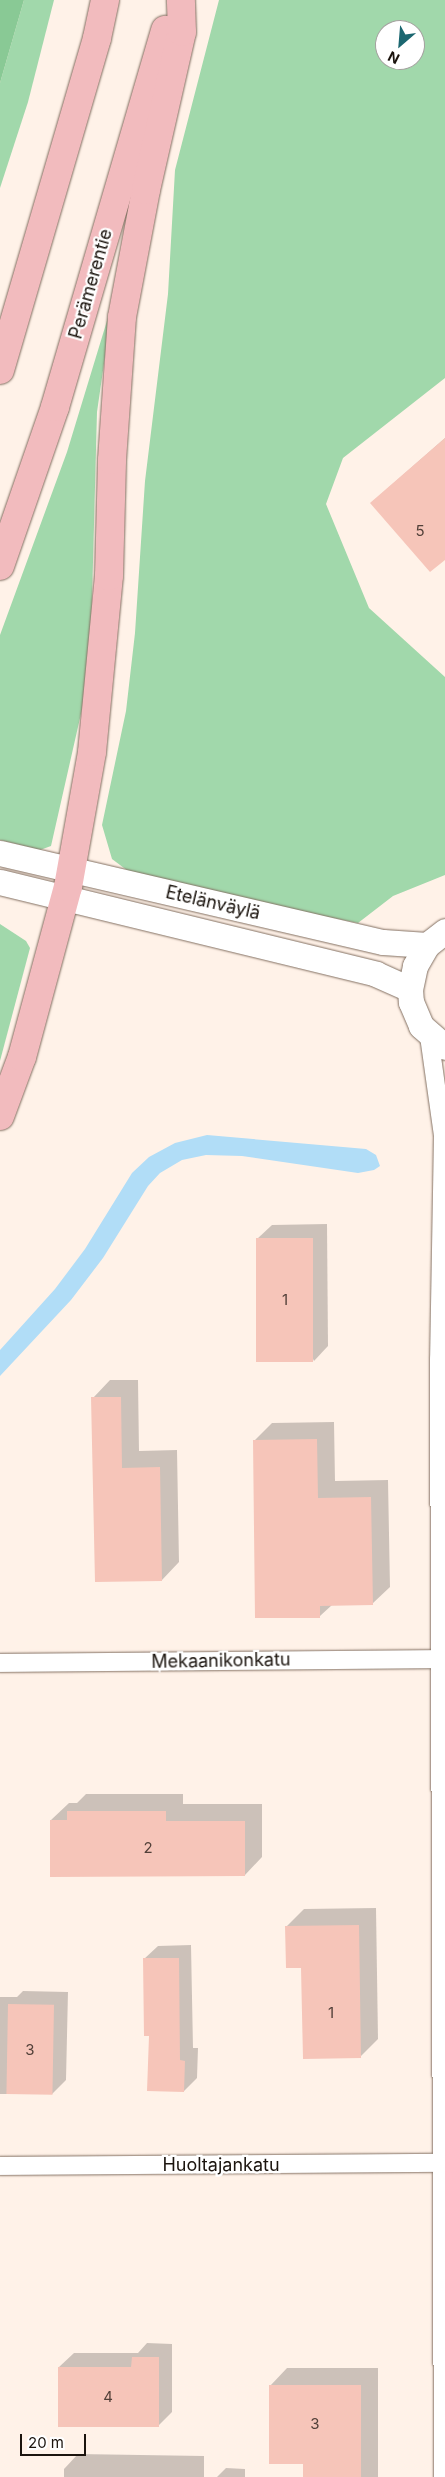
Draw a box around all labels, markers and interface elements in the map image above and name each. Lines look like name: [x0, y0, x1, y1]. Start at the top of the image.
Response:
north arrow: [375, 20, 425, 70]
text: N: [385, 48, 402, 68]
street label: Perämerentie: [65, 227, 117, 341]
house number: 5: [415, 522, 425, 540]
street label: Etelänväylä: [164, 882, 262, 924]
house number: 1: [282, 1291, 288, 1309]
street label: Mekaanikonkatu: [151, 1649, 291, 1673]
house number: 2: [143, 1839, 153, 1857]
house number: 1: [328, 2004, 334, 2022]
house number: 3: [25, 2041, 35, 2059]
street label: Huoltajankatu: [162, 2154, 280, 2176]
house number: 4: [103, 2388, 113, 2406]
house number: 3: [310, 2415, 320, 2433]
scale bar: [22, 2424, 89, 2456]
text: 20 m: [28, 2433, 64, 2452]

